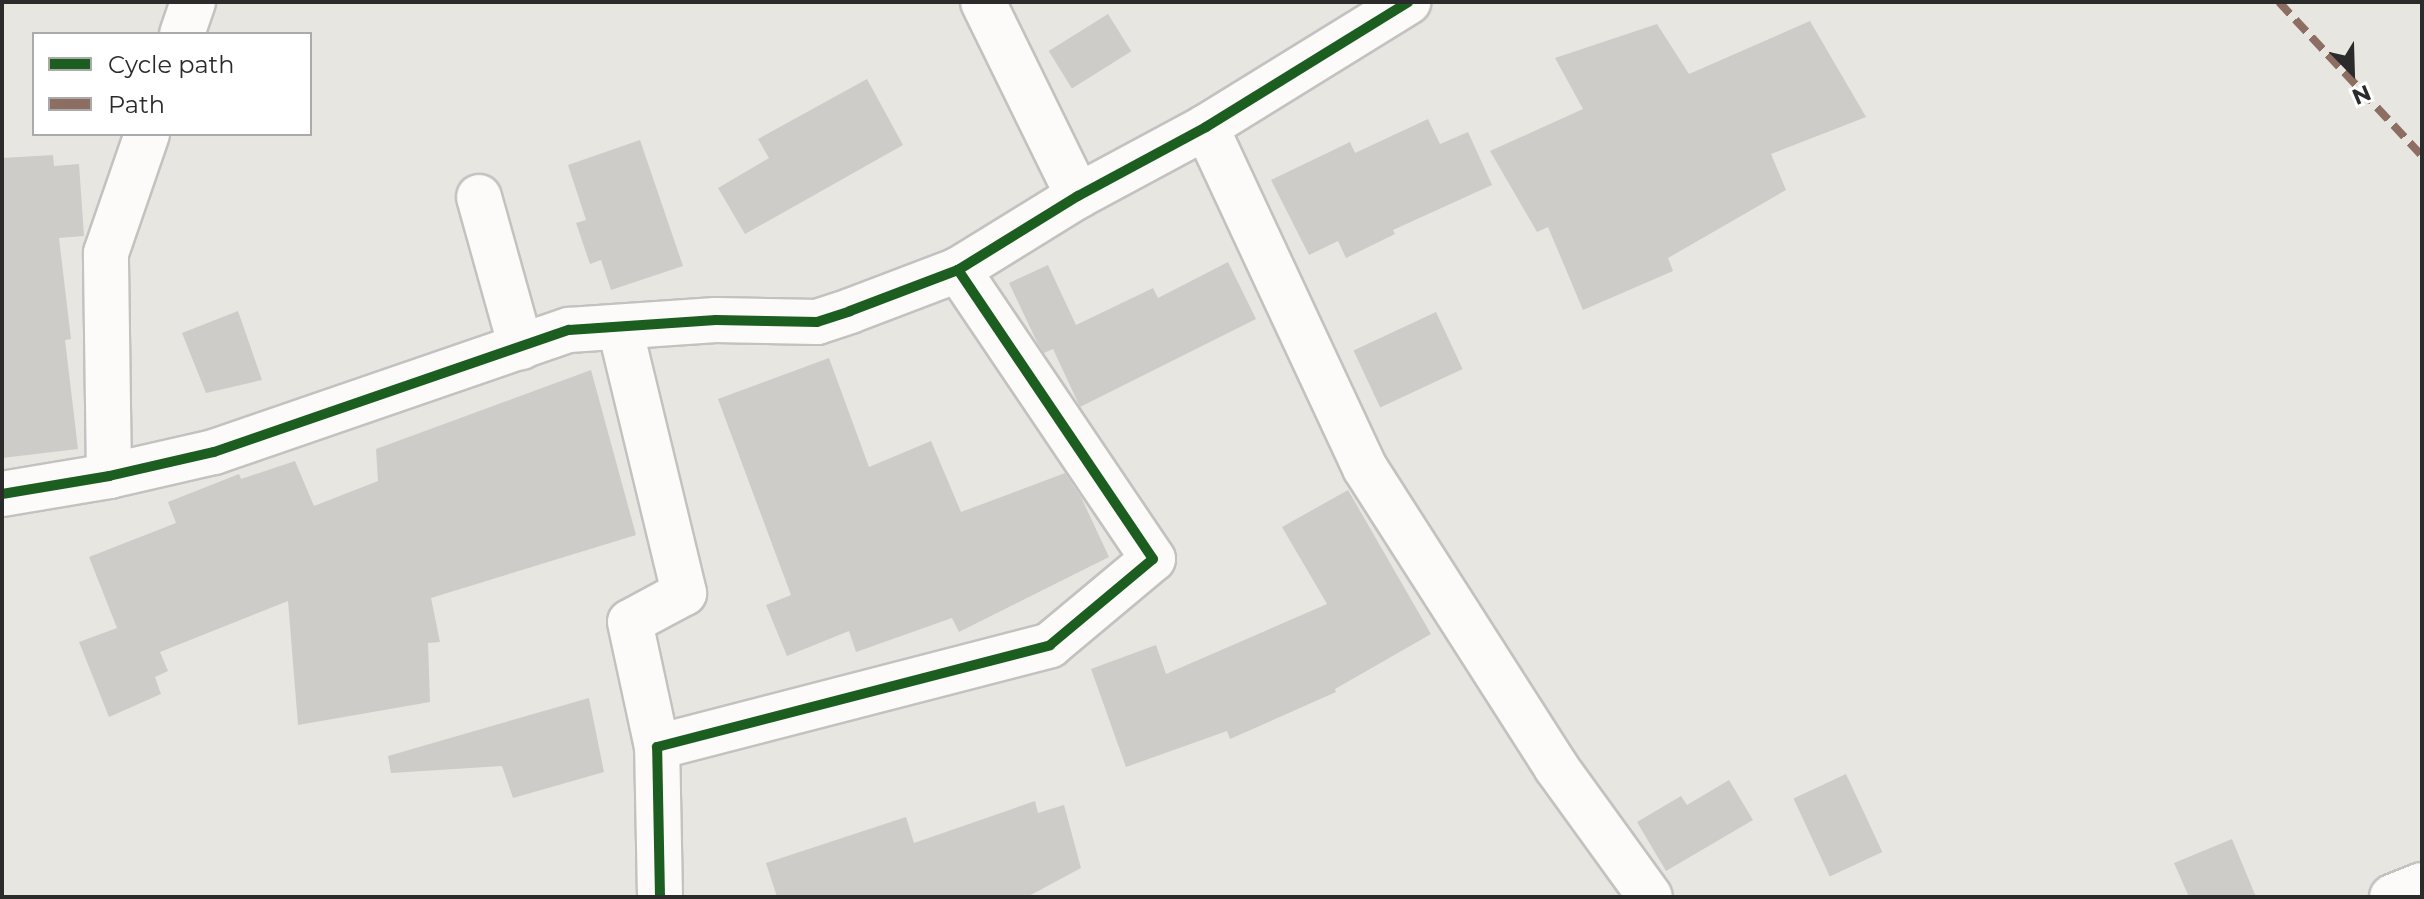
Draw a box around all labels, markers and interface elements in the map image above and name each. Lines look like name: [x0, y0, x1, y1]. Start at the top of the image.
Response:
legend: [32, 32, 312, 136]
north arrow: [2312, 32, 2392, 112]
text: Cycle path: [108, 50, 235, 79]
text: N: [2348, 79, 2375, 110]
text: Path: [108, 90, 165, 119]

